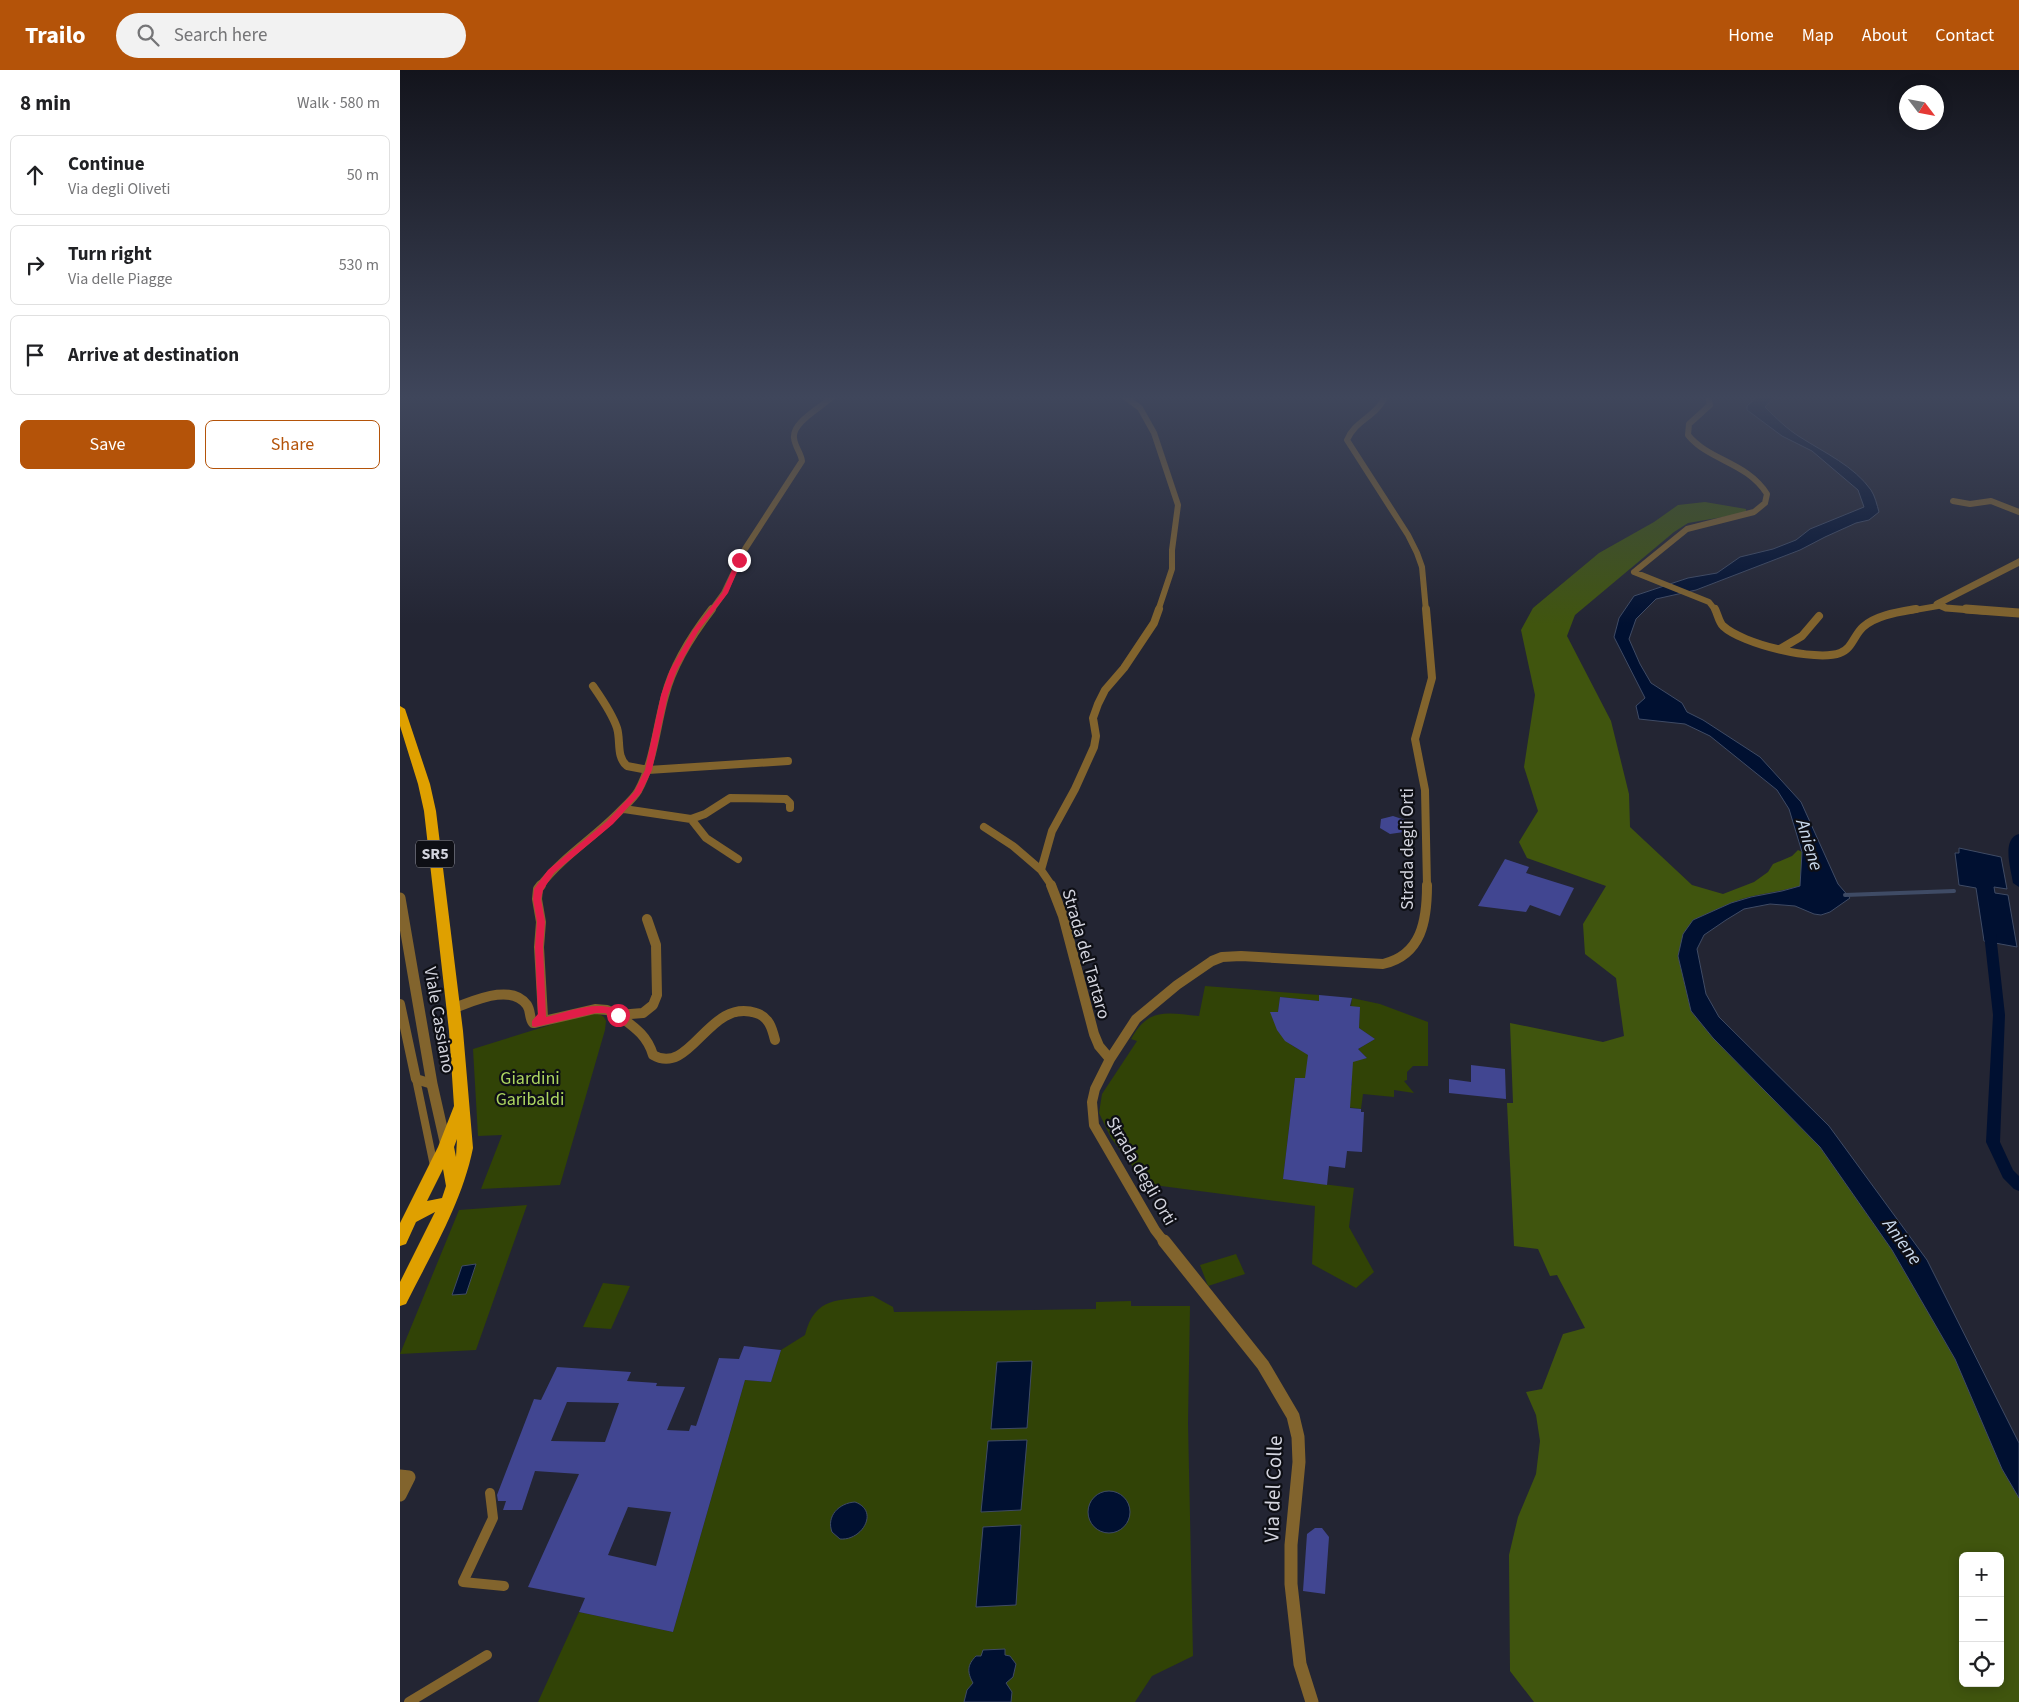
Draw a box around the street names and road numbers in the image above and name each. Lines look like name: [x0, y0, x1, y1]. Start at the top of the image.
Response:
street label: Strada degli Orti: [1395, 788, 1420, 910]
road number: SR5: [416, 841, 454, 868]
street label: Strada del Tartaro: [1055, 886, 1117, 1022]
street label: Viale Cassiano: [417, 965, 461, 1075]
street label: Strada degli Orti: [1100, 1112, 1182, 1230]
street label: Via del Colle: [1256, 1435, 1290, 1543]

